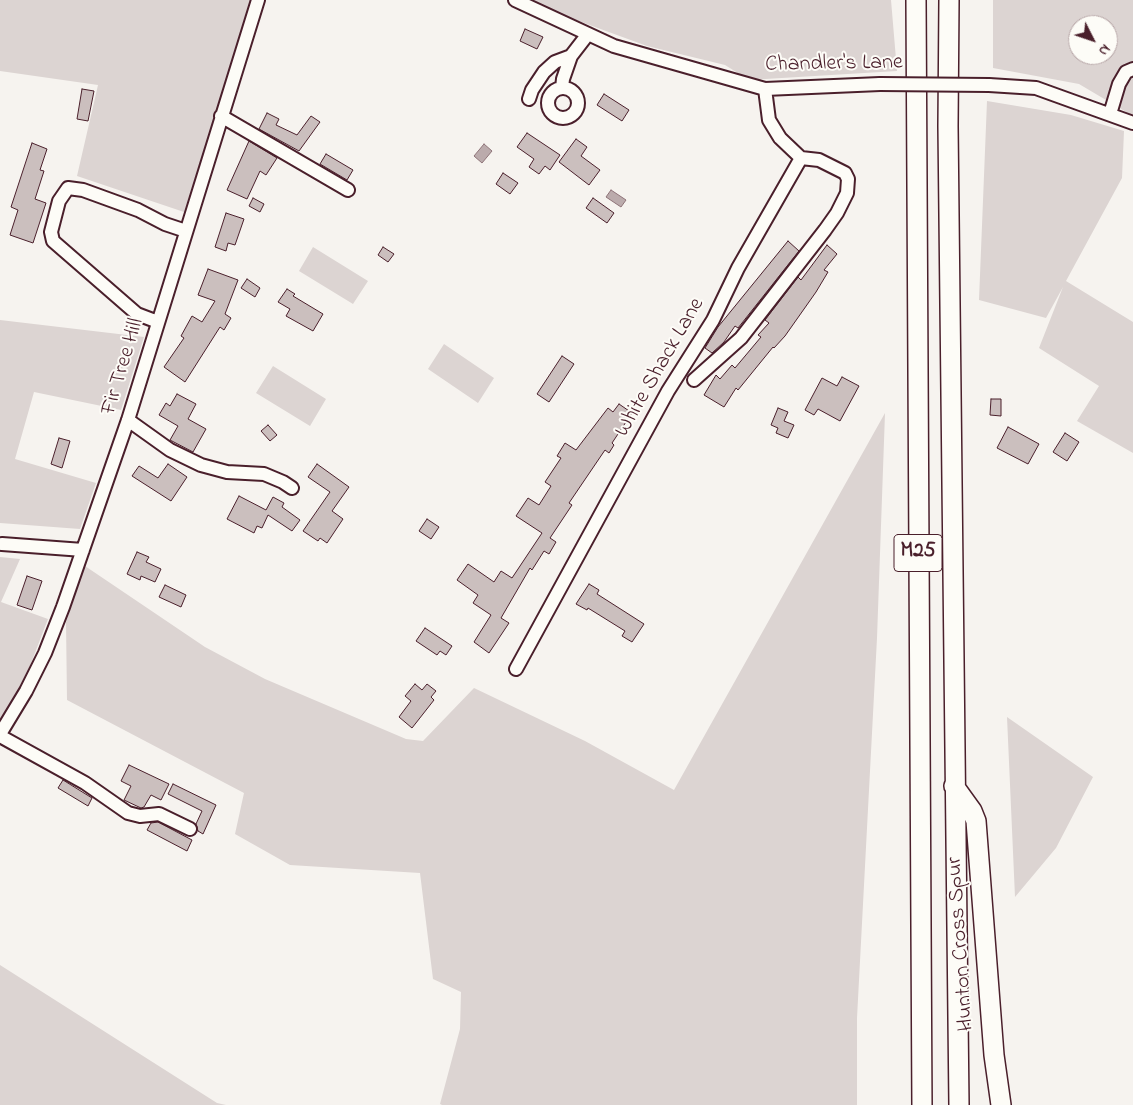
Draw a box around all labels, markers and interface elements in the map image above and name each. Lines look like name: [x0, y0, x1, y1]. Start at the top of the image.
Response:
north arrow: [1068, 15, 1118, 65]
text: N: [1093, 39, 1115, 60]
street label: Chandler's Lane: [765, 51, 903, 79]
street label: White Shack Lane: [610, 294, 712, 442]
street label: Fir Tree Hill: [97, 316, 151, 418]
road number: M25: [894, 534, 942, 572]
street label: Hunton Cross Spur: [943, 856, 981, 1032]

